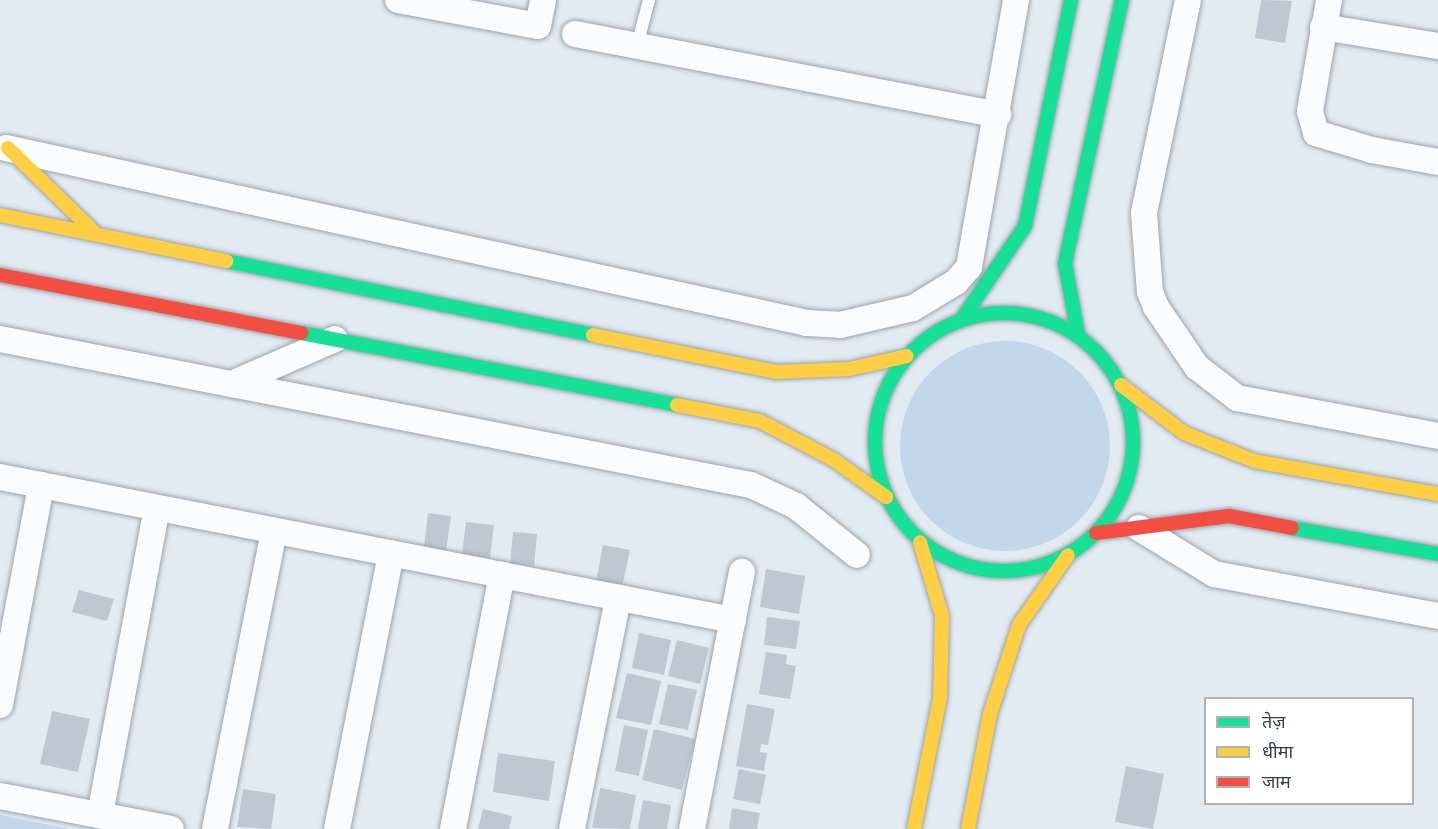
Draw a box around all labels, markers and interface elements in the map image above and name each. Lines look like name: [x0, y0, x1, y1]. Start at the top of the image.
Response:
legend: [1204, 697, 1414, 805]
text: तेज़: [1262, 710, 1286, 733]
text: धीमा: [1262, 740, 1293, 763]
text: जाम: [1262, 770, 1291, 793]

